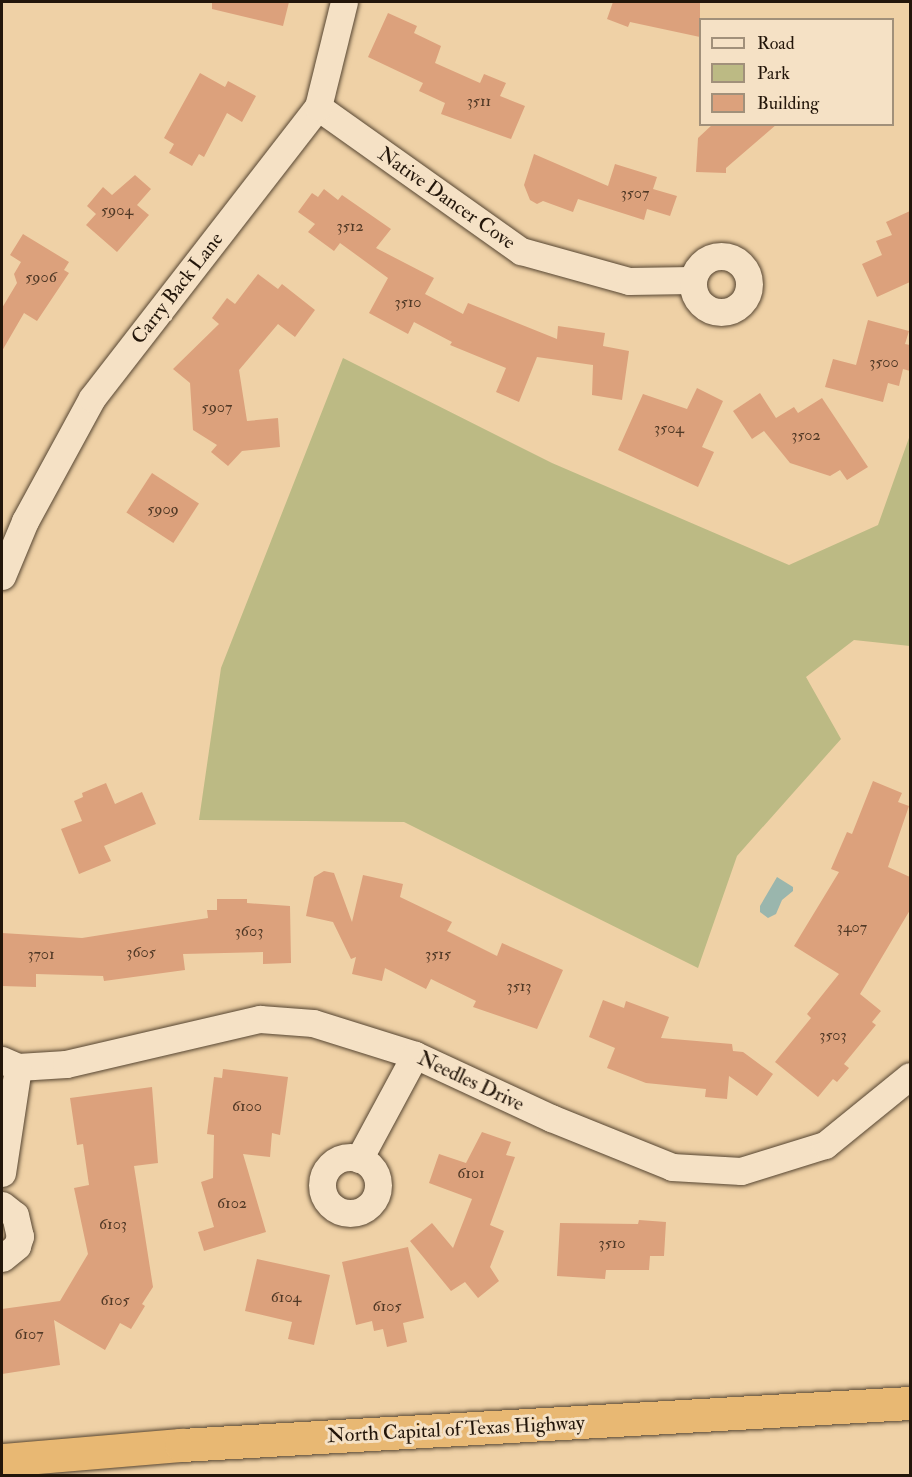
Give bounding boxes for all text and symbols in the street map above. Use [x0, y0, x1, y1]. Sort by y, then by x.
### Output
legend [699, 18, 894, 126]
text: Road [757, 32, 795, 55]
text: Park [757, 62, 790, 85]
house number: 3511 [467, 91, 491, 111]
text: Building [757, 92, 819, 115]
street label: Native Dancer Cove [374, 142, 520, 254]
house number: 3507 [621, 183, 649, 203]
house number: 5904 [101, 200, 133, 220]
house number: 3512 [337, 216, 363, 236]
street label: Carry Back Lane [126, 227, 228, 349]
house number: 5906 [25, 267, 57, 287]
house number: 3510 [395, 292, 421, 312]
house number: 3500 [869, 352, 899, 372]
house number: 5907 [202, 397, 232, 417]
house number: 3504 [654, 418, 684, 438]
house number: 3502 [791, 425, 821, 445]
house number: 5909 [147, 499, 179, 519]
house number: 3407 [837, 917, 867, 937]
house number: 3603 [235, 921, 263, 941]
house number: 3605 [126, 942, 156, 962]
house number: 3701 [27, 944, 55, 964]
house number: 3515 [425, 944, 451, 964]
house number: 3513 [506, 976, 532, 996]
house number: 3503 [819, 1025, 847, 1045]
street label: Needles Drive [414, 1046, 528, 1116]
house number: 6100 [232, 1096, 262, 1116]
house number: 6101 [457, 1163, 485, 1183]
house number: 6102 [217, 1193, 247, 1213]
house number: 6103 [99, 1214, 127, 1234]
house number: 3510 [599, 1233, 625, 1253]
house number: 6104 [271, 1287, 301, 1307]
house number: 6105 [101, 1290, 129, 1310]
house number: 6105 [373, 1296, 401, 1316]
house number: 6107 [14, 1324, 44, 1344]
street label: North Capital of Texas Highway [327, 1410, 585, 1448]

